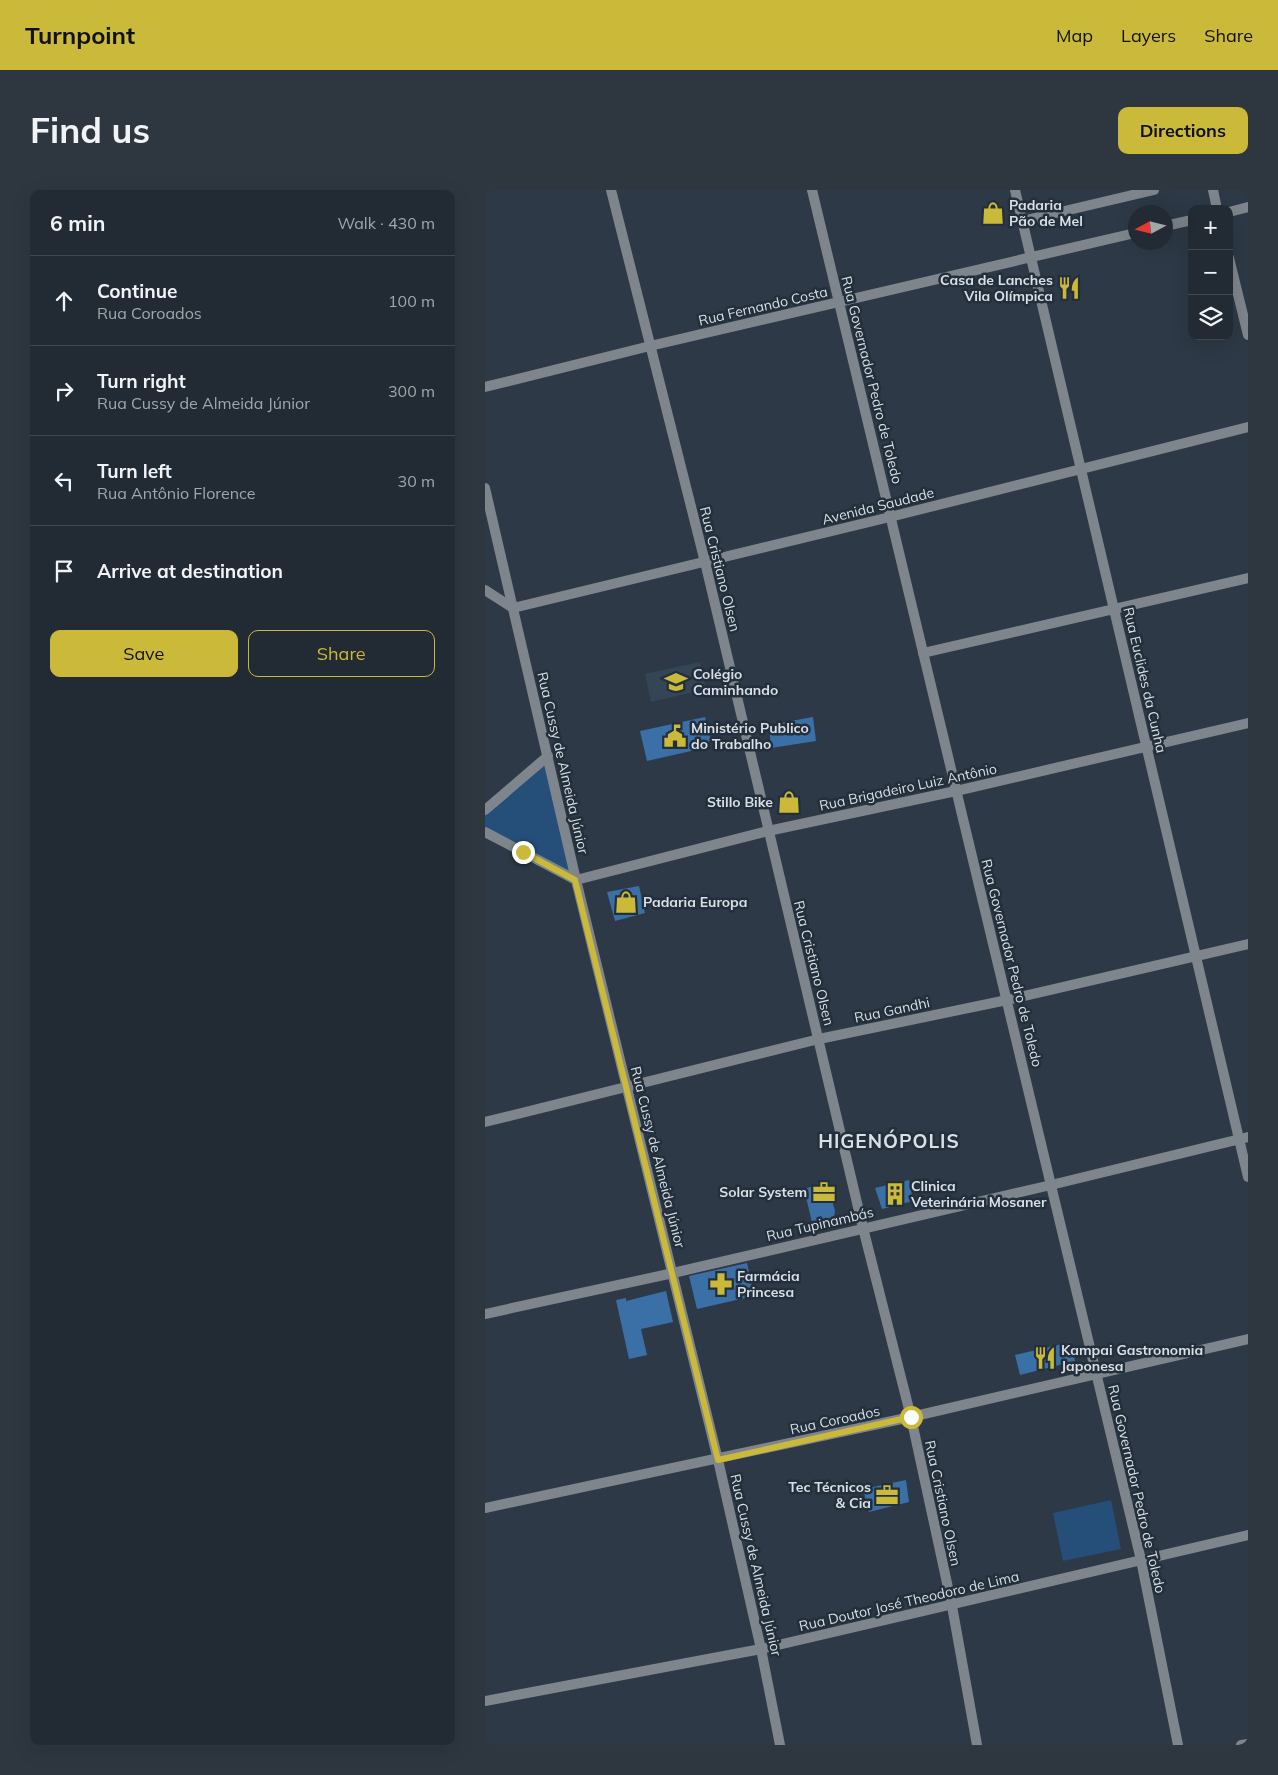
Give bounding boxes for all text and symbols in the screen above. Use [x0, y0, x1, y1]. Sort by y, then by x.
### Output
text: Turnpoint [25, 20, 135, 50]
text: Map [1056, 24, 1093, 47]
text: Layers [1121, 24, 1176, 47]
text: Share [1204, 24, 1253, 47]
button: Directions [1118, 107, 1248, 154]
text: Find us [30, 108, 150, 152]
place label: Padaria Pão de Mel [1009, 196, 1083, 230]
shop icon: Padaria Pão de Mel [980, 200, 1006, 226]
north arrow [1128, 205, 1173, 250]
map controls [1188, 205, 1233, 340]
button: + [1188, 205, 1233, 250]
text: 6 min [50, 210, 105, 236]
text: Walk · 430 m [337, 213, 435, 233]
button: − [1188, 250, 1233, 295]
place label: Casa de Lanches Vila Olímpica [940, 271, 1053, 305]
street label: Rua Governador Pedro de Toledo [837, 274, 907, 486]
restaurant icon: Casa de Lanches Vila Olímpica [1056, 275, 1082, 301]
text: Continue [97, 279, 177, 303]
street label: Rua Fernando Costa [697, 282, 829, 330]
icon: ahead [50, 287, 78, 315]
text: 100 m [388, 291, 435, 311]
button: layers [1188, 295, 1233, 340]
text: Rua Coroados [97, 303, 202, 323]
text: Turn right [97, 369, 186, 393]
icon: right [50, 377, 78, 405]
text: 300 m [388, 381, 435, 401]
text: Rua Cussy de Almeida Júnior [97, 393, 310, 413]
text: Turn left [97, 459, 172, 483]
icon: left [50, 467, 78, 495]
text: 30 m [398, 471, 435, 491]
text: Rua Antônio Florence [97, 483, 256, 503]
street label: Avenida Saudade [820, 483, 936, 529]
street label: Rua Cristiano Olsen [696, 505, 744, 633]
icon: arrive [50, 557, 78, 585]
text: Arrive at destination [97, 559, 283, 583]
street label: Rua Euclides da Cunha [1119, 605, 1171, 755]
button: Save [50, 630, 238, 677]
button: Share [248, 630, 435, 677]
place label: Colégio Caminhando [693, 665, 778, 699]
school or university icon: Colégio Caminhando [663, 669, 689, 695]
street label: Rua Cussy de Almeida Júnior [533, 670, 593, 857]
place label: Ministério Publico do Trabalho [691, 719, 809, 753]
public building icon: Ministério Publico do Trabalho [662, 723, 688, 749]
street label: Rua Brigadeiro Luiz Antônio [817, 759, 999, 815]
shop icon: Stillo Bike [776, 789, 802, 815]
place label: Stillo Bike [707, 793, 773, 811]
route end [512, 841, 535, 864]
street label: Rua Governador Pedro de Toledo [977, 857, 1047, 1069]
shop icon: Padaria Europa [613, 889, 639, 915]
place label: Padaria Europa [643, 893, 747, 911]
street label: Rua Cristiano Olsen [790, 899, 838, 1027]
street label: Rua Gandhi [853, 993, 931, 1027]
street label: Rua Cussy de Almeida Júnior [627, 1064, 690, 1251]
district label: HIGENÓPOLIS [818, 1129, 960, 1153]
place label: Clinica Veterinária Mosaner [910, 1177, 1047, 1211]
office icon: Solar System [811, 1179, 837, 1205]
building icon: Clinica Veterinária Mosaner [882, 1181, 908, 1207]
place label: Solar System [719, 1183, 807, 1201]
street label: Rua Tupinambás [765, 1203, 876, 1245]
place label: Farmácia Princesa [737, 1267, 800, 1301]
pharmacy icon: Farmácia Princesa [708, 1271, 734, 1297]
place label: Kampai Gastronomia Japonesa [1061, 1341, 1203, 1375]
restaurant icon: Kampai Gastronomia Japonesa [1032, 1345, 1058, 1371]
street label: Rua Governador Pedro de Toledo [1104, 1383, 1170, 1595]
street label: Rua Coroados [788, 1402, 882, 1438]
route start [900, 1406, 923, 1429]
street label: Rua Cristiano Olsen [921, 1438, 965, 1568]
street label: Rua Cussy de Almeida Júnior [726, 1472, 786, 1659]
place label: Tec Técnicos & Cia [788, 1478, 871, 1512]
office icon: Tec Técnicos & Cia [874, 1482, 900, 1508]
street label: Rua Doutor José Theodoro de Lima [797, 1567, 1021, 1635]

